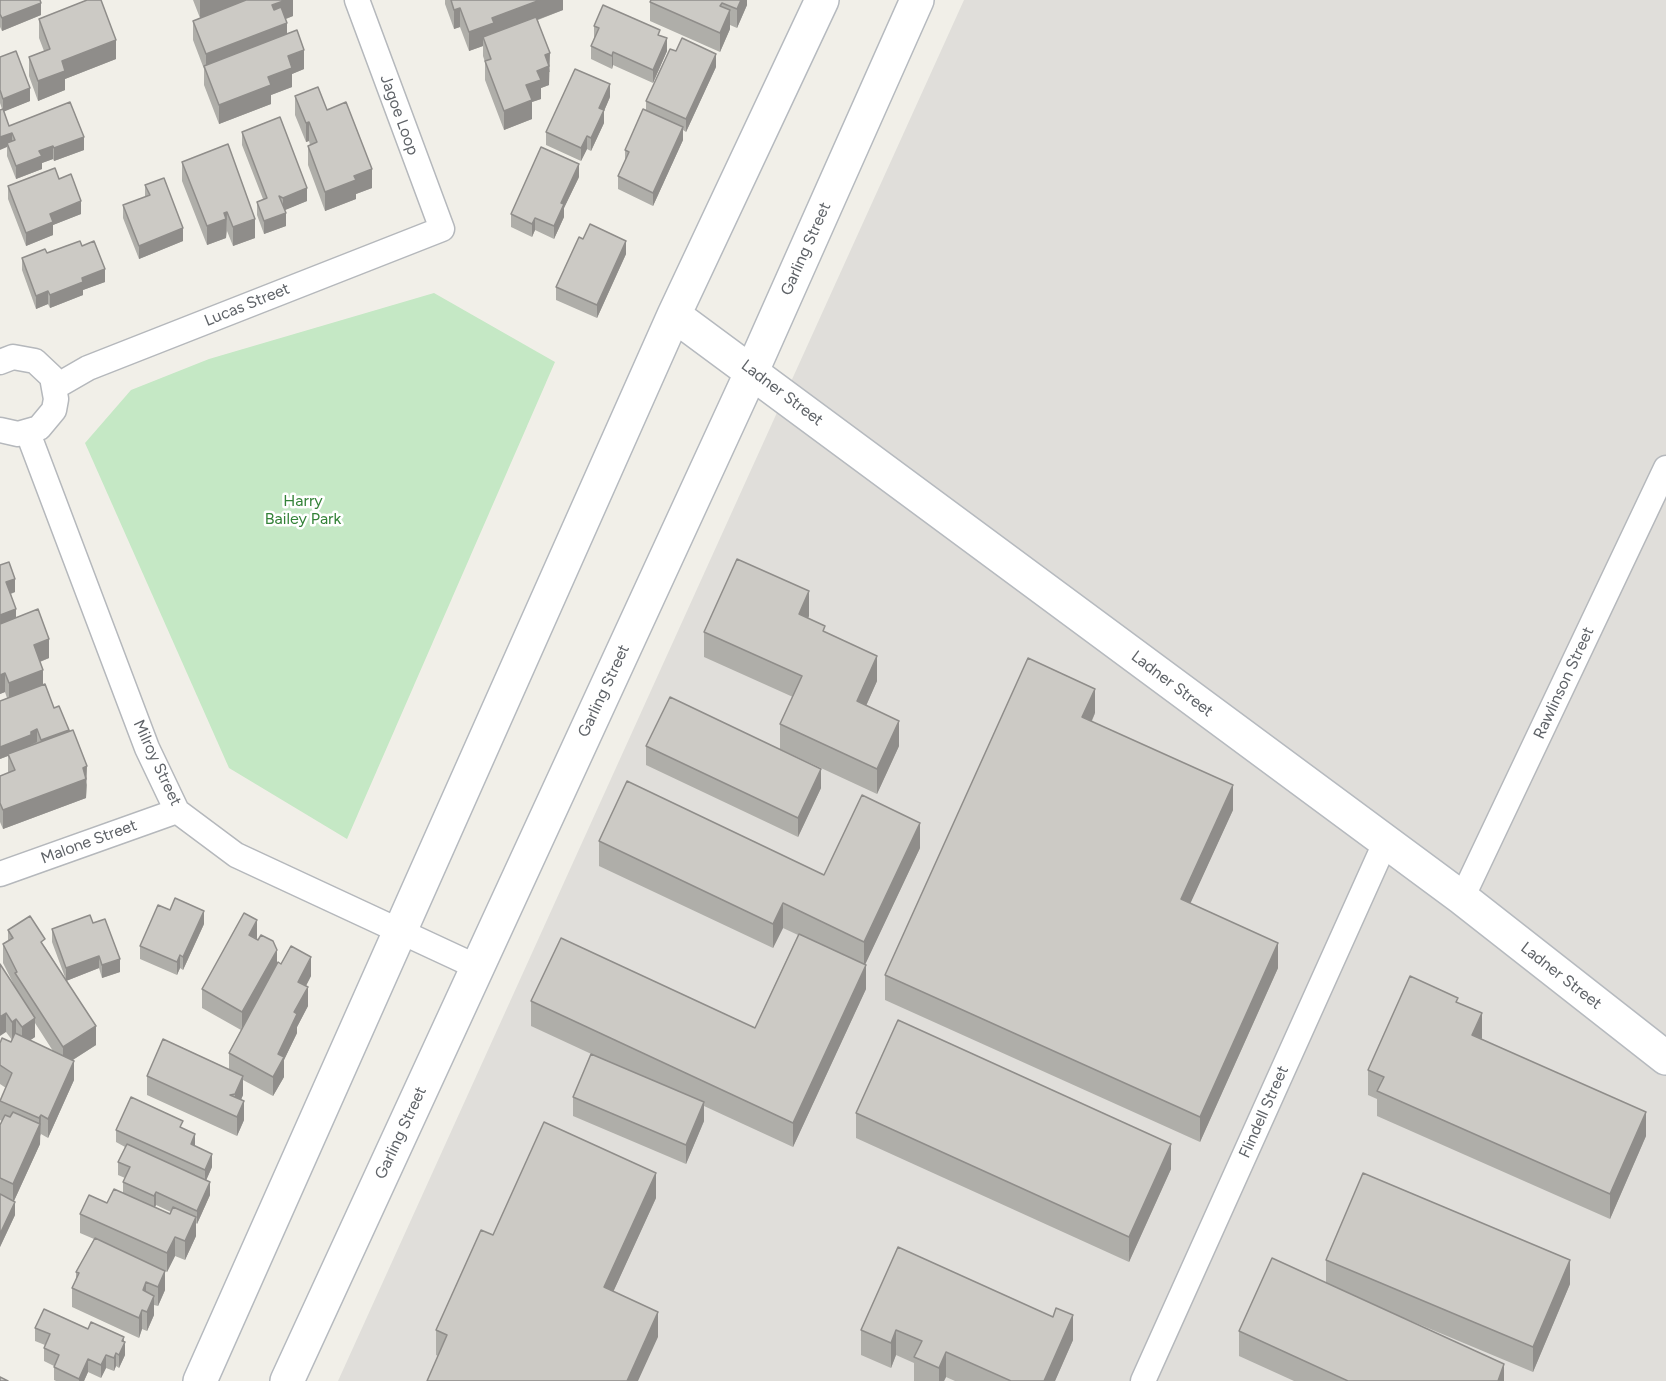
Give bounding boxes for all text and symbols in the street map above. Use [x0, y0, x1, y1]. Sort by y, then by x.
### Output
street label: Jagoe Loop [376, 72, 422, 158]
street label: Garling Street [777, 199, 835, 299]
street label: Lucas Street [202, 279, 292, 331]
street label: Ladner Street [737, 356, 827, 430]
park label: Harry Bailey Park [265, 491, 341, 529]
street label: Rawlinson Street [1530, 624, 1598, 742]
street label: Garling Street [574, 642, 634, 740]
street label: Ladner Street [1127, 647, 1217, 721]
street label: Milroy Street [129, 717, 185, 809]
street label: Malone Street [38, 816, 140, 868]
street label: Ladner Street [1517, 938, 1605, 1014]
street label: Flindell Street [1235, 1063, 1293, 1161]
street label: Garling Street [371, 1084, 431, 1182]

